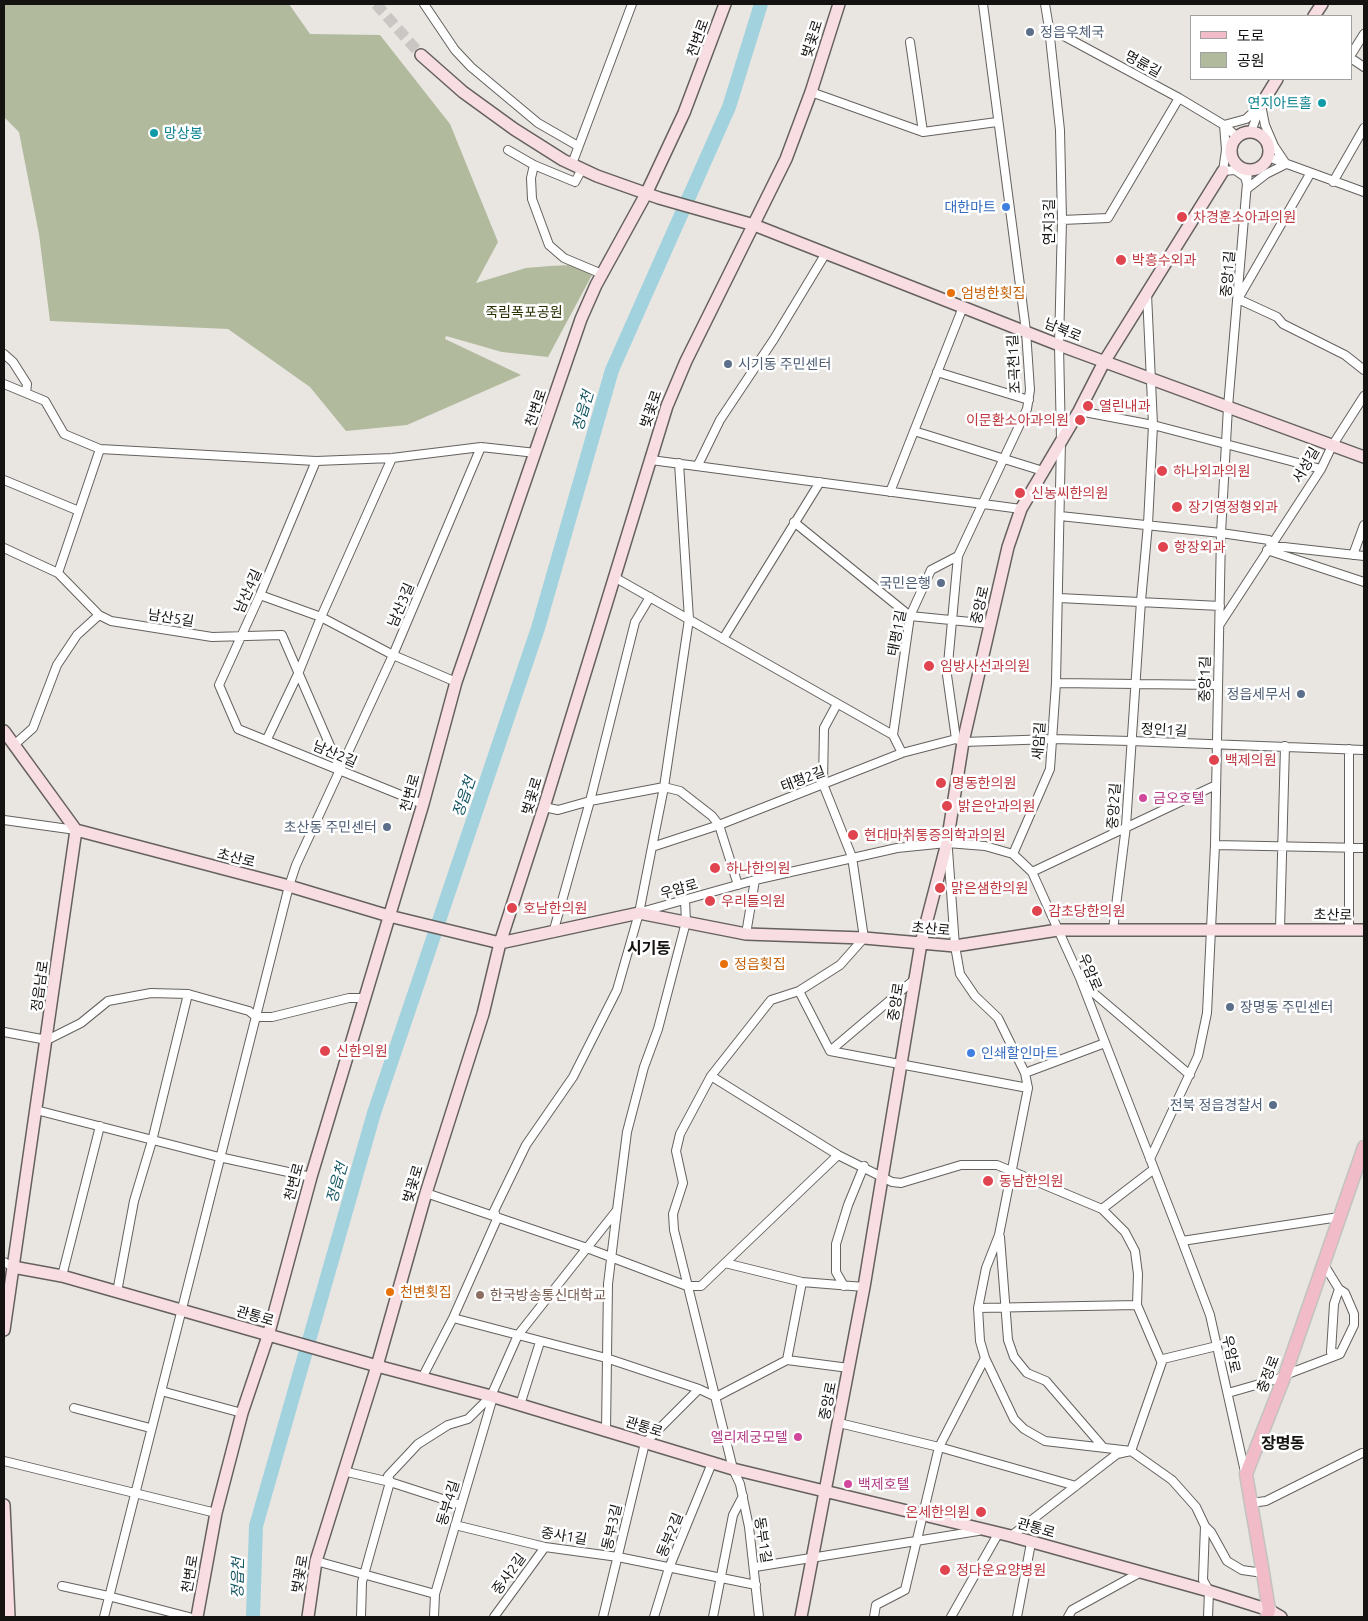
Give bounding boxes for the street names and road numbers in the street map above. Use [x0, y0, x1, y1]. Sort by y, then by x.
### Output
street label: 천변로 [683, 17, 713, 59]
street label: 벚꽃로 [798, 18, 826, 60]
street label: 명륜길 [1122, 47, 1164, 81]
street label: 연지3길 [1041, 199, 1057, 245]
street label: 중앙1길 [1218, 250, 1238, 298]
street label: 남북로 [1042, 315, 1084, 345]
street label: 조곡천1길 [1004, 334, 1024, 394]
street label: 천변로 [522, 387, 550, 429]
street label: 벚꽃로 [637, 388, 665, 430]
street label: 서성길 [1289, 444, 1323, 486]
street label: 남산4길 [231, 566, 265, 616]
street label: 남산3길 [384, 580, 418, 630]
street label: 중앙로 [967, 584, 993, 626]
street label: 남산5길 [147, 606, 195, 630]
street label: 태평1길 [884, 609, 910, 657]
street label: 중앙1길 [1196, 656, 1214, 702]
street label: 정인1길 [1140, 720, 1188, 740]
street label: 새암길 [1029, 721, 1049, 761]
street label: 남산2길 [310, 737, 360, 771]
street label: 태평2길 [778, 763, 828, 795]
street label: 천변로 [397, 772, 423, 814]
street label: 벚꽃로 [518, 775, 546, 817]
street label: 중앙2길 [1104, 782, 1124, 830]
street label: 초산로 [215, 845, 257, 871]
street label: 우암로 [658, 876, 700, 902]
street label: 초산로 [1314, 906, 1352, 924]
street label: 초산로 [911, 919, 951, 939]
street label: 우암로 [1075, 951, 1105, 993]
street label: 정읍남로 [28, 959, 52, 1013]
street label: 중앙로 [885, 982, 907, 1022]
street label: 천변로 [281, 1161, 307, 1203]
street label: 벚꽃로 [399, 1163, 427, 1205]
street label: 관통로 [234, 1303, 276, 1329]
street label: 우암로 [1218, 1333, 1244, 1375]
street label: 충정로 [1253, 1353, 1283, 1395]
street label: 중앙로 [816, 1380, 840, 1422]
street label: 관통로 [623, 1413, 665, 1441]
street label: 동부4길 [433, 1478, 463, 1528]
street label: 동부3길 [599, 1502, 625, 1552]
street label: 동부2길 [653, 1510, 687, 1560]
street label: 관통로 [1015, 1515, 1057, 1541]
street label: 동부1길 [751, 1516, 775, 1564]
street label: 중사1길 [540, 1524, 588, 1548]
street label: 중사2길 [489, 1550, 529, 1598]
street label: 천변로 [178, 1554, 202, 1594]
street label: 벚꽃로 [288, 1554, 312, 1594]

